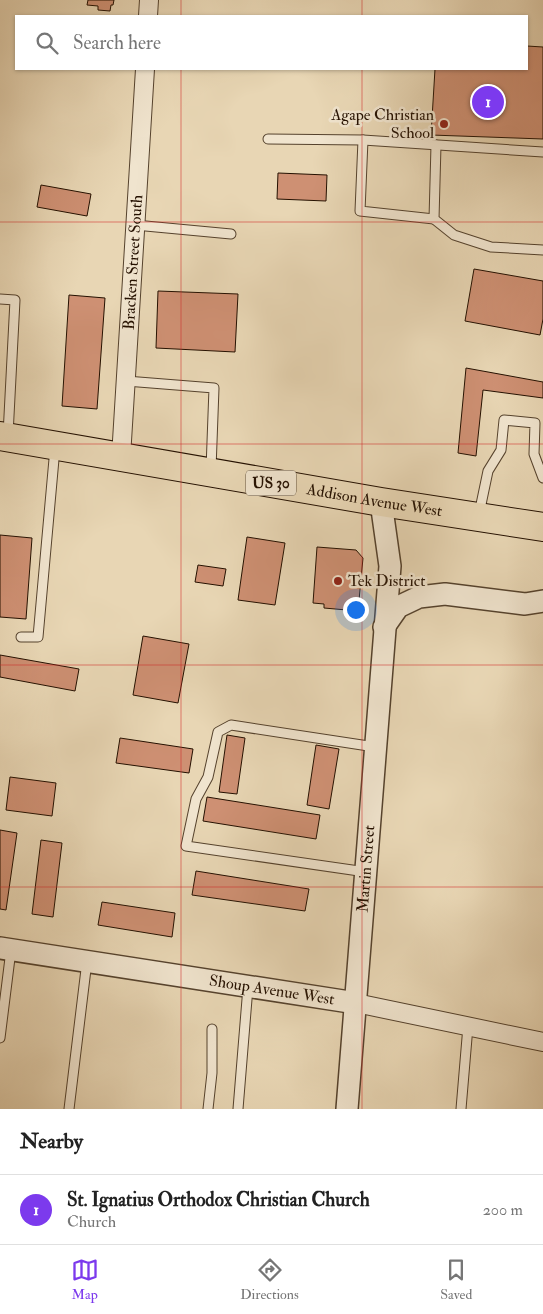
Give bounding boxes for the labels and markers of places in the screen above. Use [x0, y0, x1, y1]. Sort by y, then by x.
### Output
pin: 1 [472, 83, 504, 121]
place label: Agape Christian School [330, 105, 434, 143]
marker: Agape Christian School [438, 118, 450, 130]
place label: Tek District [348, 571, 425, 591]
marker: Tek District [332, 575, 344, 587]

